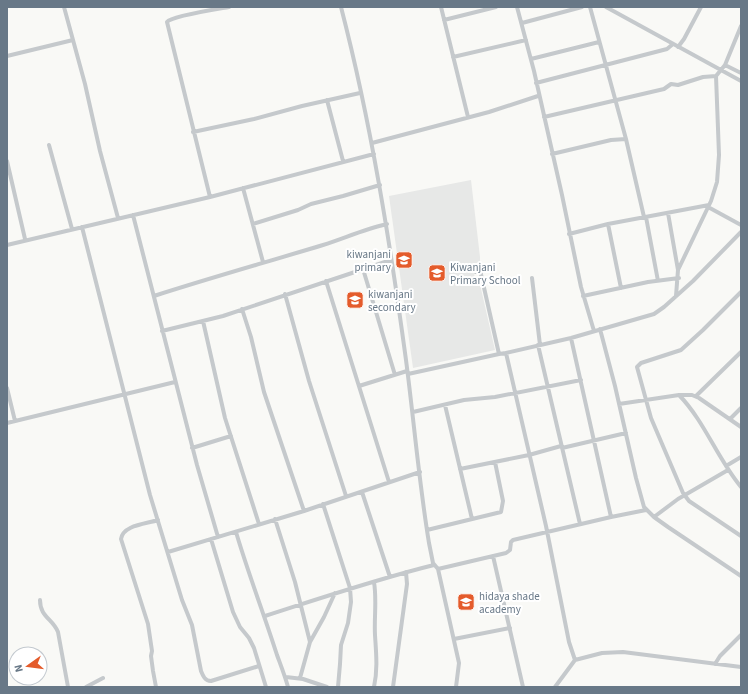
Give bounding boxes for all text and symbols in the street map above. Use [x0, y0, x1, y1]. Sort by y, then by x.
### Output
place label: kiwanjani primary [347, 247, 391, 275]
school or university icon: kiwanjani primary [394, 250, 414, 270]
place label: Kiwanjani Primary School [450, 260, 521, 288]
school or university icon: Kiwanjani Primary School [427, 263, 447, 283]
place label: kiwanjani secondary [368, 287, 416, 315]
school or university icon: kiwanjani secondary [345, 290, 365, 310]
place label: hidaya shade academy [479, 589, 540, 617]
school or university icon: hidaya shade academy [456, 592, 476, 612]
north arrow [8, 646, 48, 686]
text: N [11, 663, 27, 674]

